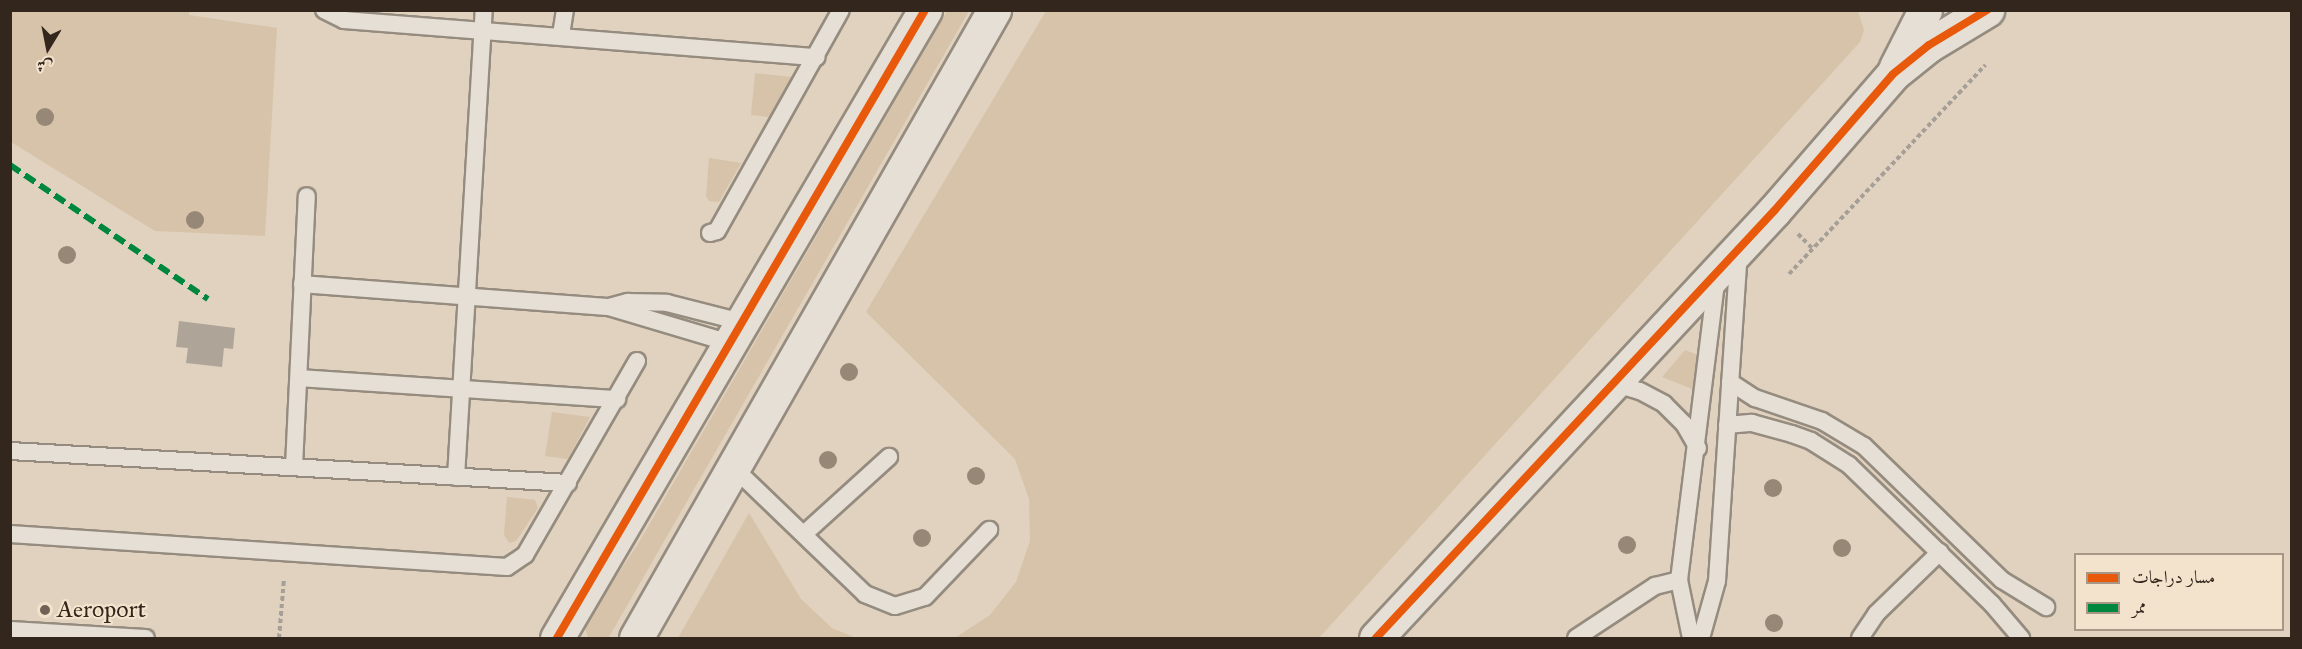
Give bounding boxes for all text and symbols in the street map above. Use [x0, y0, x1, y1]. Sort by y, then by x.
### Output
north arrow [18, 18, 78, 78]
text: ش [35, 55, 54, 77]
legend [2074, 553, 2284, 631]
text: مسار دراجات [2132, 566, 2215, 588]
place label: Aeroport [57, 596, 146, 624]
text: ممر [2132, 596, 2146, 618]
marker: Aeroport [38, 603, 52, 617]

